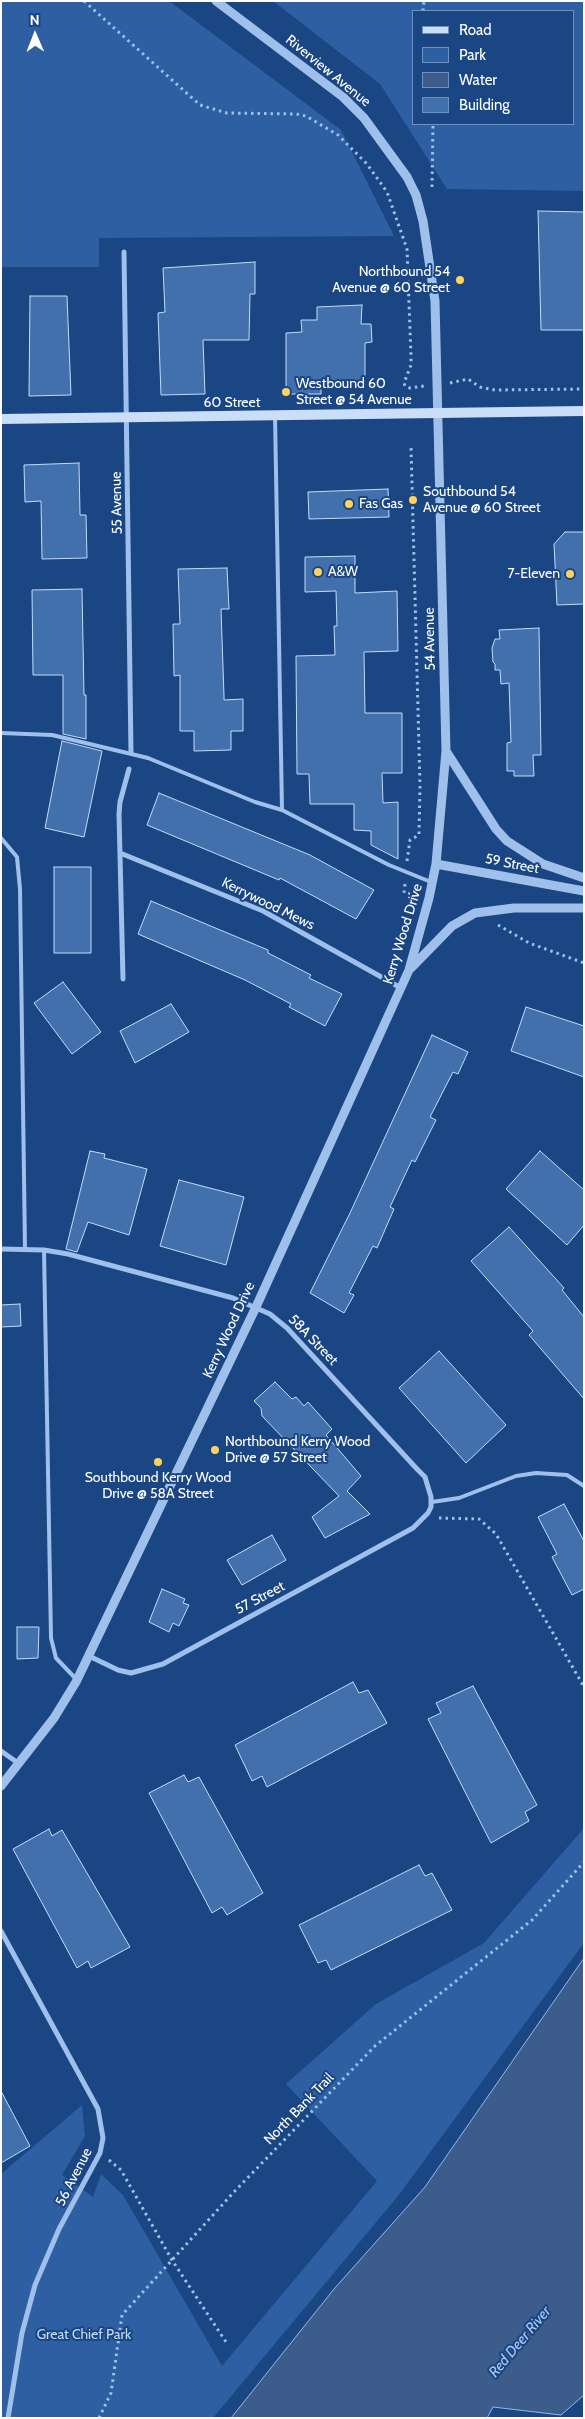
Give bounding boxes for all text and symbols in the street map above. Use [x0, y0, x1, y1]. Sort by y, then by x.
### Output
north arrow [10, 10, 60, 60]
legend [412, 10, 575, 125]
text: N [30, 11, 40, 29]
text: Road [459, 21, 492, 39]
street label: Riverview Avenue [282, 32, 374, 110]
text: Park [459, 46, 486, 64]
text: Water [459, 71, 497, 89]
text: Building [459, 96, 510, 114]
place label: Northbound 54 Avenue @ 60 Street [332, 264, 450, 296]
marker: Northbound 54 Avenue @ 60 Street [454, 274, 466, 286]
place label: Westbound 60 Street @ 54 Avenue [296, 376, 412, 408]
marker: Westbound 60 Street @ 54 Avenue [280, 386, 292, 398]
street label: 60 Street [204, 395, 260, 411]
street label: 55 Avenue [108, 472, 126, 534]
place label: Southbound 54 Avenue @ 60 Street [423, 484, 541, 516]
marker: Southbound 54 Avenue @ 60 Street [407, 494, 419, 506]
place label: Fas Gas [359, 496, 403, 512]
marker: Fas Gas [343, 498, 355, 510]
place label: A&W [328, 564, 358, 580]
marker: A&W [312, 566, 324, 578]
place label: 7-Eleven [507, 566, 560, 582]
marker: 7-Eleven [564, 568, 576, 580]
street label: 54 Avenue [421, 607, 439, 671]
street label: 59 Street [484, 851, 540, 877]
street label: Kerrywood Mews [219, 874, 317, 934]
street label: Kerry Wood Drive [380, 882, 426, 986]
street label: Kerry Wood Drive [199, 1279, 259, 1381]
street label: 58A Street [285, 1311, 341, 1369]
place label: Northbound Kerry Wood Drive @ 57 Street [225, 1434, 370, 1466]
marker: Northbound Kerry Wood Drive @ 57 Street [209, 1444, 221, 1456]
marker: Southbound Kerry Wood Drive @ 58A Street [152, 1456, 164, 1468]
place label: Southbound Kerry Wood Drive @ 58A Street [85, 1470, 231, 1502]
street label: 57 Street [232, 1578, 288, 1618]
street label: North Bank Trail [261, 2070, 337, 2148]
street label: 56 Avenue [52, 2145, 96, 2209]
water label: Red Deer River [485, 2303, 555, 2381]
park label: Great Chief Park [37, 2327, 131, 2343]

